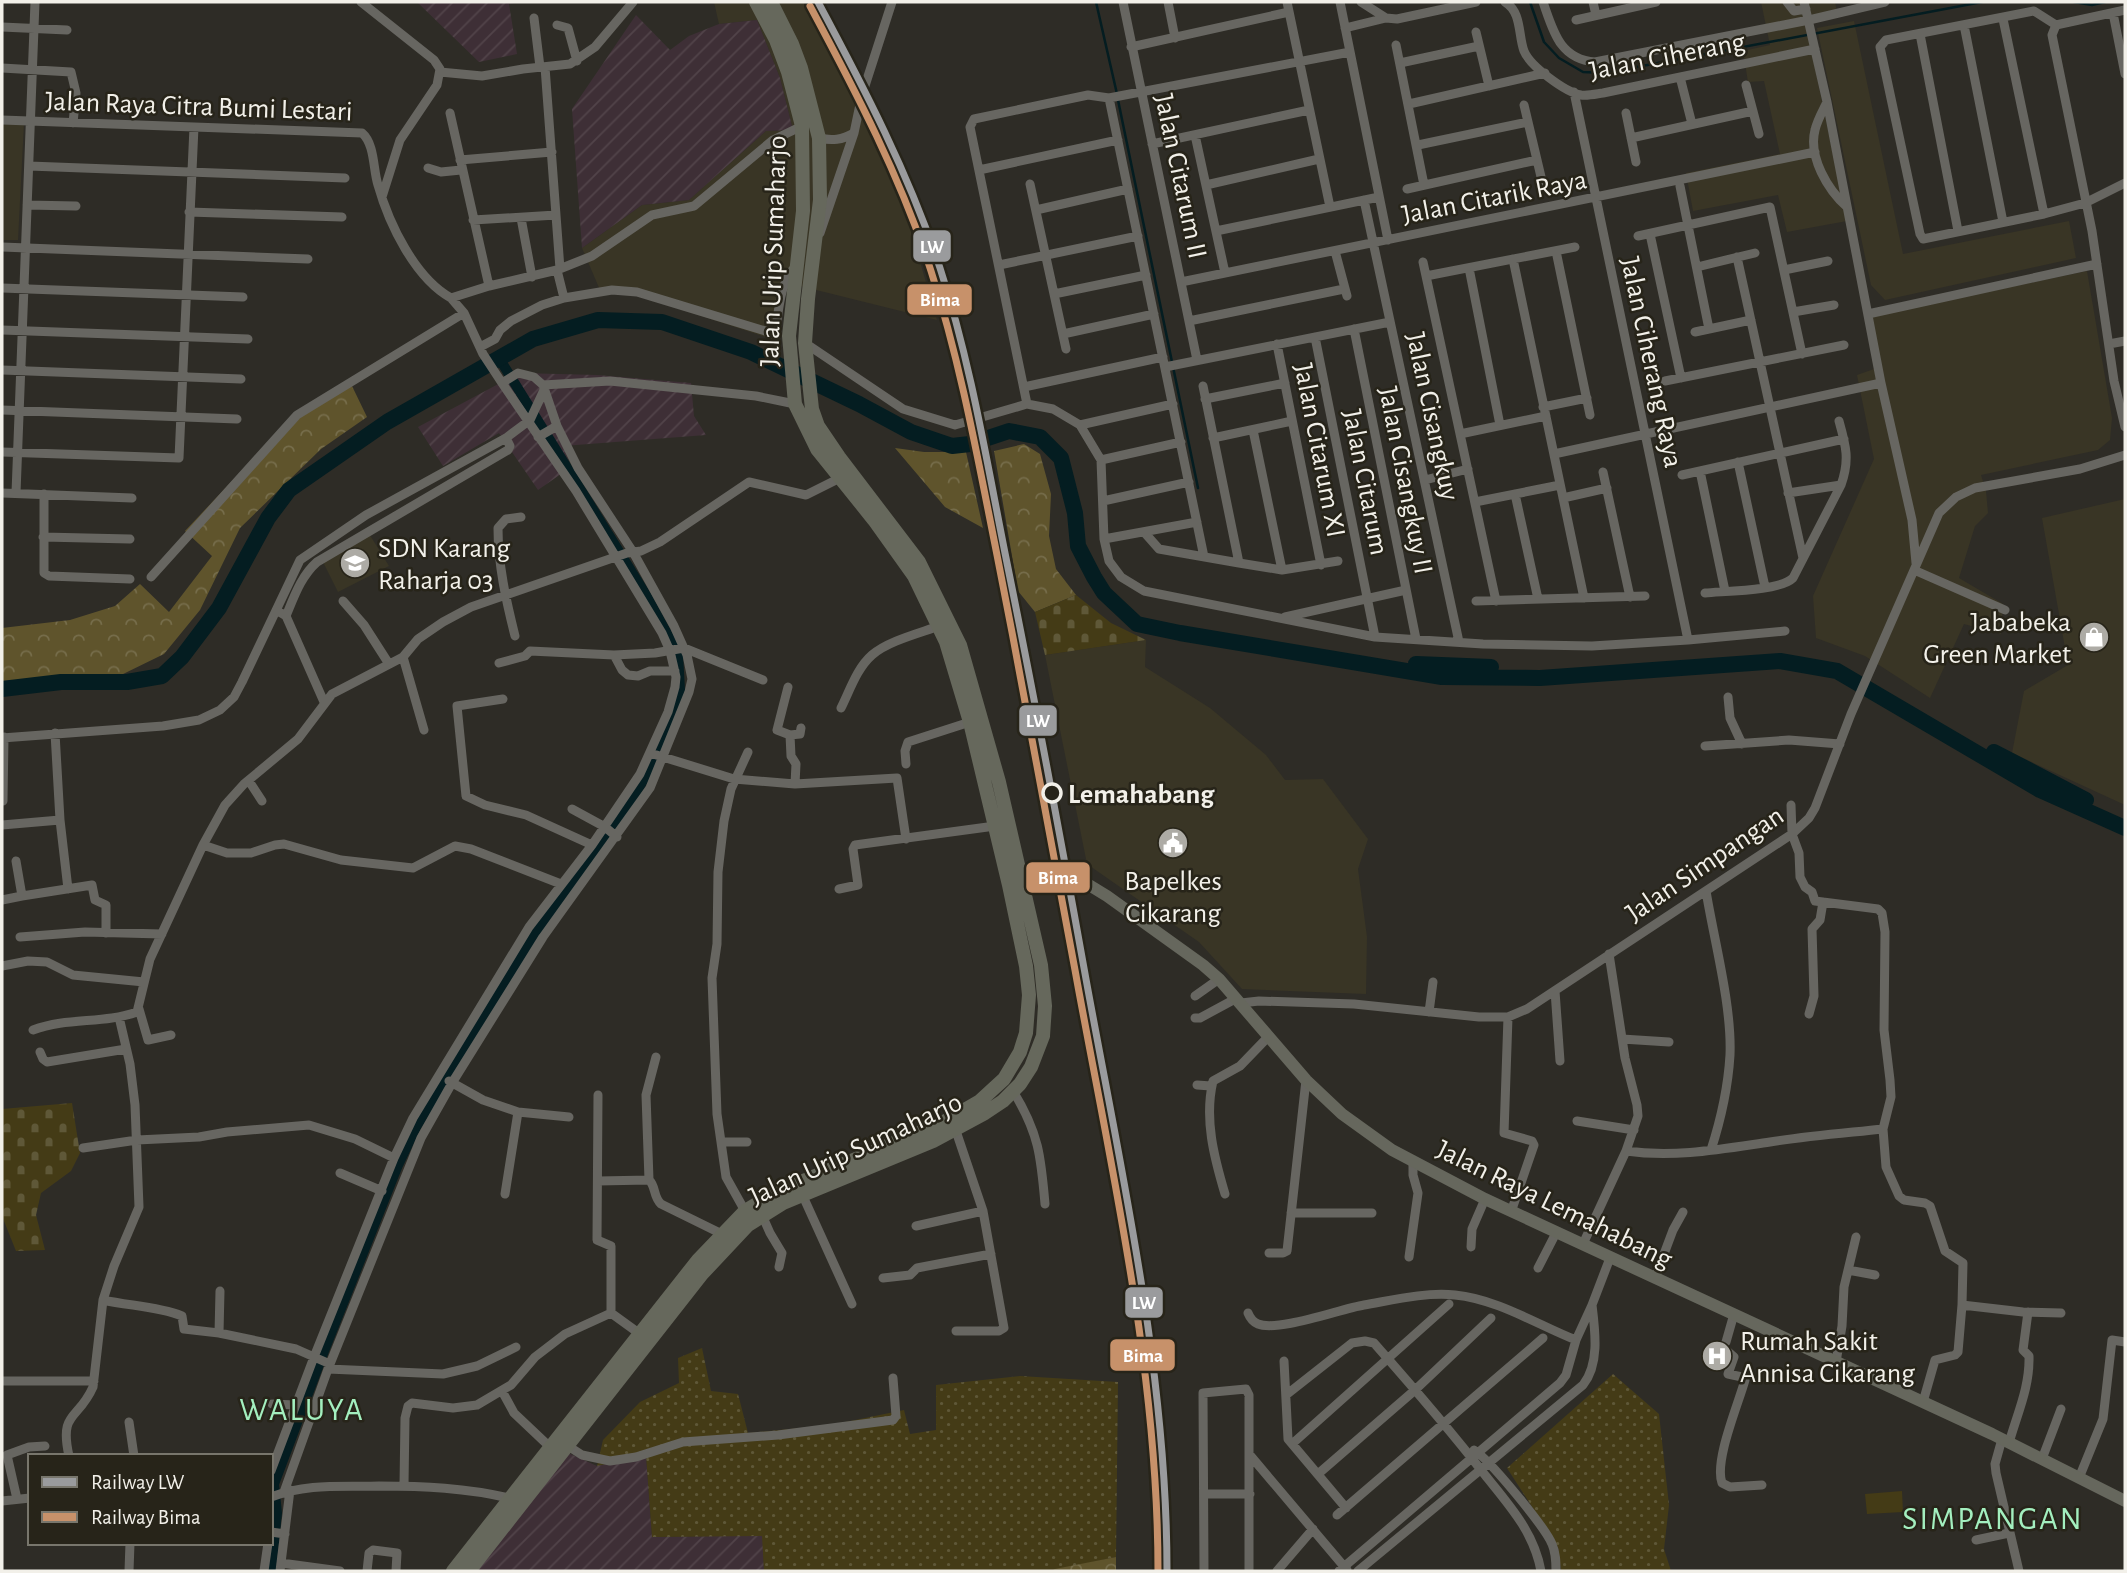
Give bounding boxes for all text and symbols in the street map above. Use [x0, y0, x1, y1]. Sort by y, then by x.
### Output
street label: Jalan Ciherang [1587, 28, 1748, 86]
street label: Jalan Raya Citra Bumi Lestari [45, 88, 353, 126]
street label: Jalan Citarum II [1149, 91, 1211, 261]
street label: Jalan Urip Sumaharjo [756, 135, 792, 367]
street label: Jalan Citarik Raya [1400, 166, 1589, 230]
line badge: LW [912, 229, 952, 263]
text: LW [920, 238, 945, 257]
street label: Jalan Ciherang Raya [1615, 255, 1687, 470]
line badge: Bima [906, 283, 973, 316]
text: Bima [920, 291, 960, 310]
street label: Jalan Cisangkuy [1401, 330, 1463, 503]
street label: Jalan Citarum XI [1288, 361, 1350, 540]
street label: Jalan Cisangkuy II [1373, 384, 1437, 577]
street label: Jalan Citarum [1337, 407, 1393, 558]
place label: SDN Karang Raharja 03 [378, 535, 511, 595]
school or university icon: SDN Karang Raharja 03 [338, 546, 372, 580]
place label: Jababeka Green Market [1923, 609, 2071, 669]
shop icon: Jababeka Green Market [2077, 620, 2111, 654]
line badge: LW [1018, 704, 1058, 737]
text: LW [1026, 712, 1051, 731]
place label: Lemahabang [1068, 781, 1215, 809]
marker: Lemahabang [1042, 783, 1062, 803]
street label: Jalan Simpangan [1621, 802, 1789, 928]
public building icon: Bapelkes Cikarang [1156, 826, 1190, 860]
line badge: Bima [1025, 861, 1091, 894]
place label: Bapelkes Cikarang [1124, 868, 1222, 928]
text: Bima [1038, 869, 1078, 888]
street label: Jalan Urip Sumaharjo [745, 1088, 967, 1211]
street label: Jalan Raya Lemahabang [1432, 1136, 1677, 1274]
line badge: LW [1124, 1286, 1164, 1319]
text: LW [1132, 1294, 1157, 1313]
place label: Rumah Sakit Annisa Cikarang [1740, 1328, 1915, 1388]
line badge: Bima [1109, 1338, 1176, 1372]
hospital icon: Rumah Sakit Annisa Cikarang [1700, 1339, 1734, 1373]
text: Bima [1123, 1347, 1163, 1366]
district label: WALUYA [239, 1394, 365, 1426]
legend [28, 1454, 273, 1545]
text: Railway LW [91, 1472, 185, 1493]
district label: SIMPANGAN [1902, 1503, 2084, 1535]
text: Railway Bima [91, 1507, 201, 1528]

